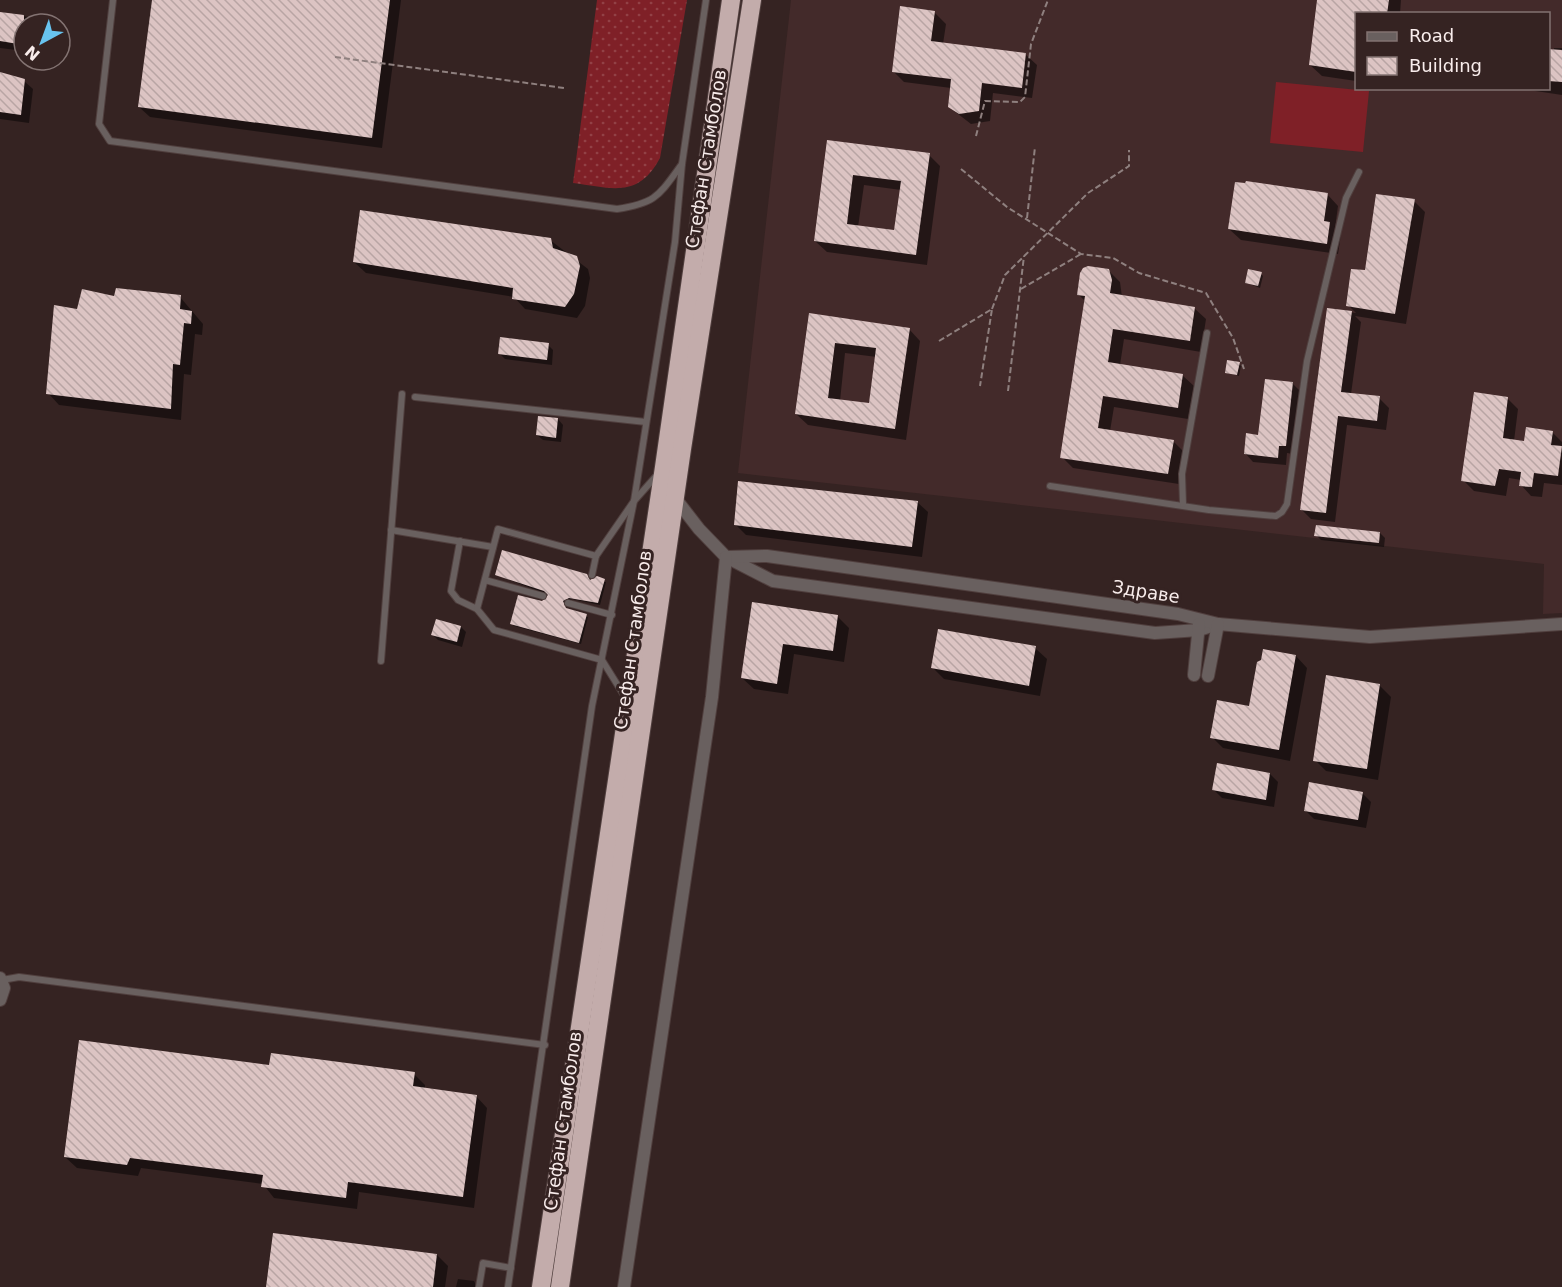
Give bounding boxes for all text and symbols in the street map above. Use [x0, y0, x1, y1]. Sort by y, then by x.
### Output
north arrow [12, 12, 72, 72]
legend [1355, 12, 1550, 90]
text: Road [1409, 25, 1454, 46]
text: N [21, 41, 44, 65]
text: Building [1409, 55, 1482, 76]
street label: Стефан Стамболов [681, 68, 730, 250]
street label: Стефан Стамболов [610, 549, 655, 731]
street label: Здраве [1111, 576, 1181, 607]
street label: Стефан Стамболов [540, 1030, 585, 1212]

